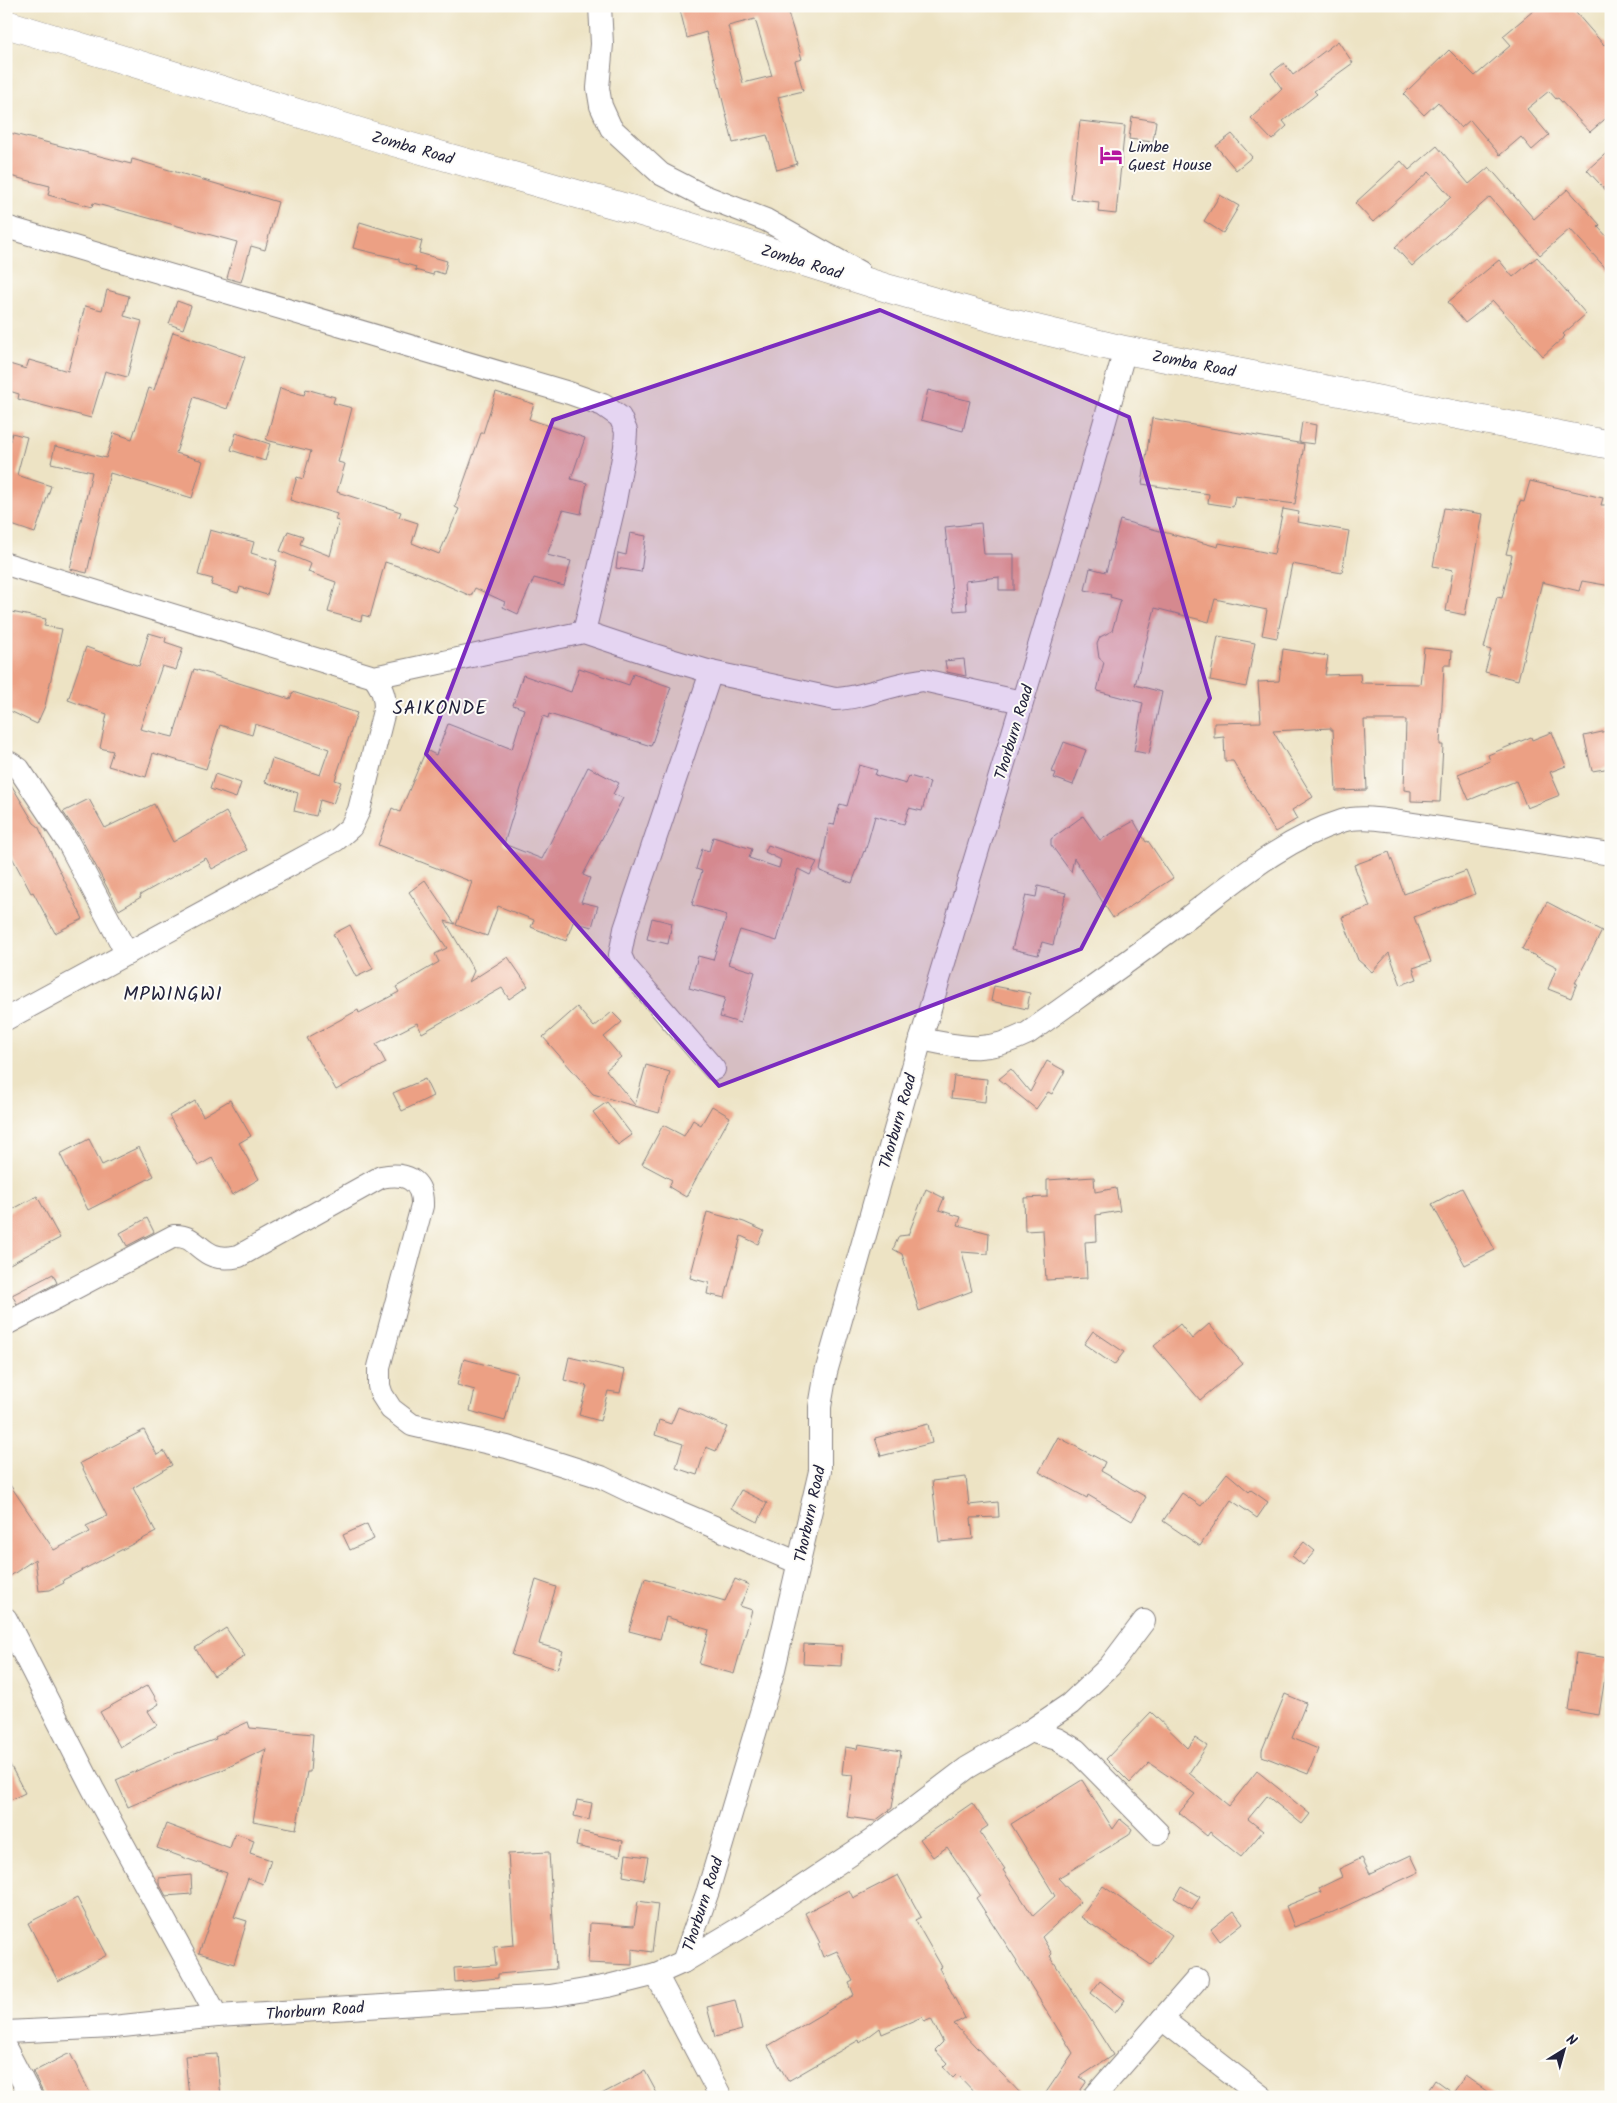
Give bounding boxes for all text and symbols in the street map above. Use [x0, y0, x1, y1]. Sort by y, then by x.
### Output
street label: Zomba Road [369, 125, 458, 172]
place label: Limbe Guest House [1128, 135, 1212, 178]
hotel icon: Limbe Guest House [1098, 142, 1124, 168]
street label: Zomba Road [758, 238, 846, 287]
street label: Zomba Road [1150, 344, 1238, 385]
street label: Thorburn Road [988, 681, 1041, 783]
district label: SAIKONDE [393, 694, 487, 724]
district label: MPWINGWI [123, 980, 223, 1010]
street label: Thorburn Road [873, 1070, 924, 1172]
street label: Thorburn Road [788, 1463, 833, 1565]
street label: Thorburn Road [676, 1853, 731, 1955]
street label: Thorburn Road [265, 1996, 366, 2027]
north arrow [1540, 2026, 1590, 2076]
text: N [1561, 2029, 1581, 2052]

